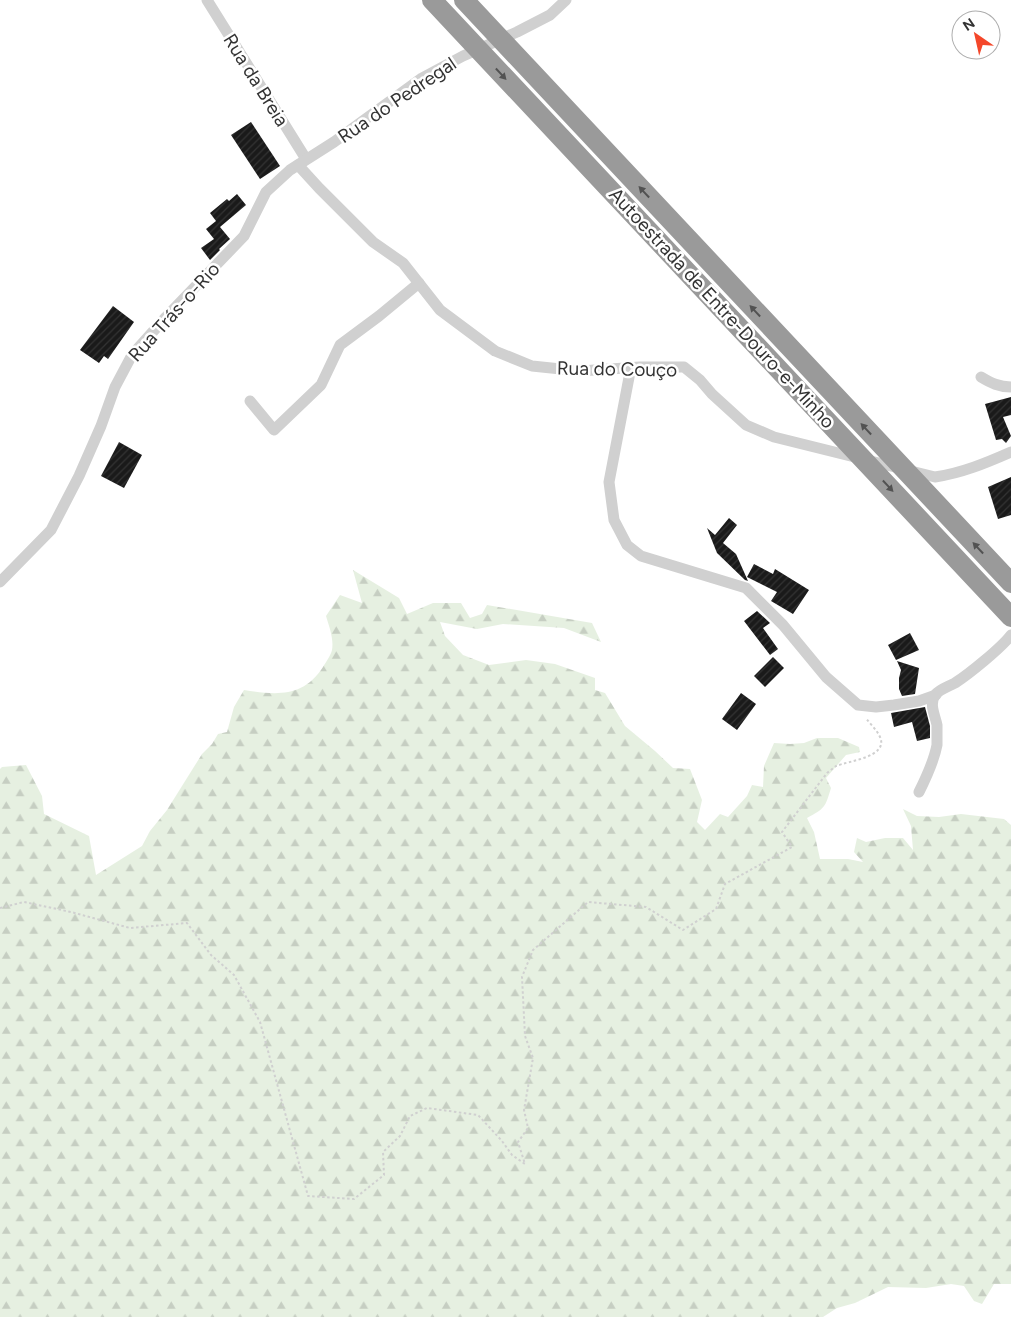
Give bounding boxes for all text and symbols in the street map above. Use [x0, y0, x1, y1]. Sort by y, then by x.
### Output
north arrow [951, 10, 1001, 60]
text: N [960, 15, 978, 35]
street label: Rua da Breia [218, 29, 294, 131]
street label: Rua do Pedregal [333, 52, 461, 148]
one-way arrow [495, 67, 507, 79]
street label: Autoestrada de Entre-Douro-e-Minho [604, 183, 840, 433]
one-way arrow [638, 187, 650, 199]
street label: Rua Trás-o-Rio [123, 258, 225, 366]
one-way arrow [749, 305, 761, 317]
street label: Rua do Couço [557, 356, 677, 382]
one-way arrow [860, 424, 872, 436]
one-way arrow [882, 479, 894, 491]
one-way arrow [972, 542, 984, 554]

